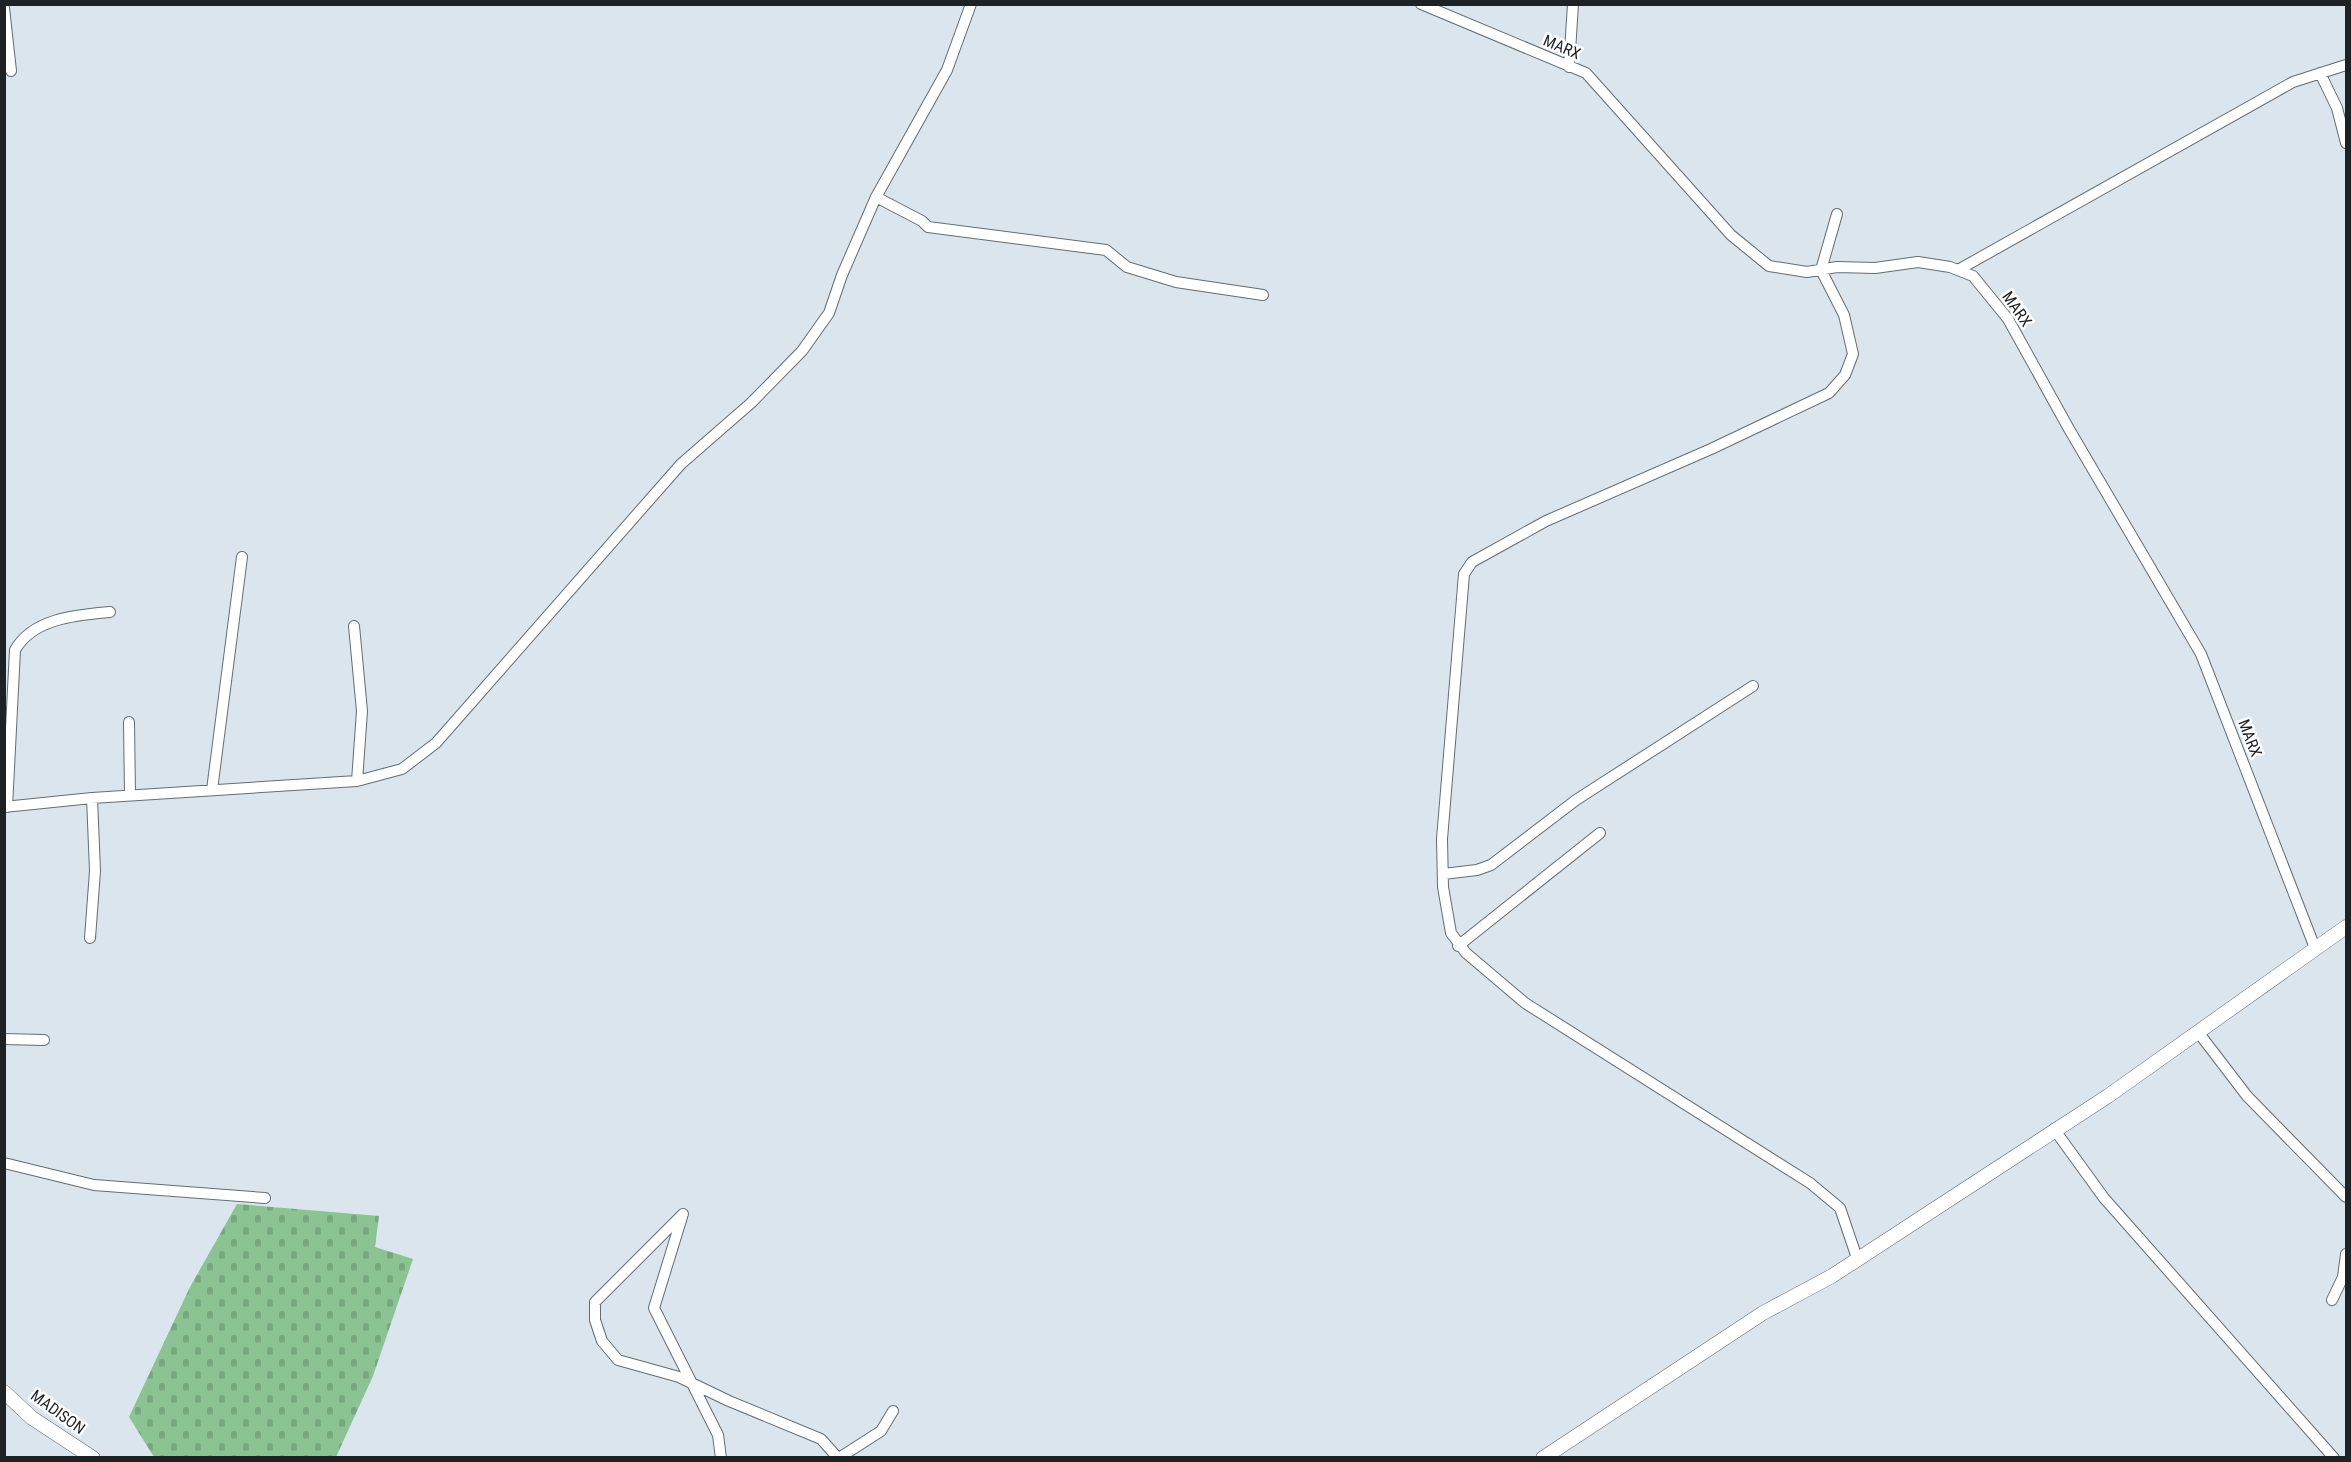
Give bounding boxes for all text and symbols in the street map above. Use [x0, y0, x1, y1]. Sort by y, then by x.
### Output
street label: MARX [1540, 31, 1584, 63]
street label: MARX [1998, 288, 2036, 330]
street label: MARX [2234, 717, 2266, 760]
street label: MADISON [27, 1386, 89, 1438]

